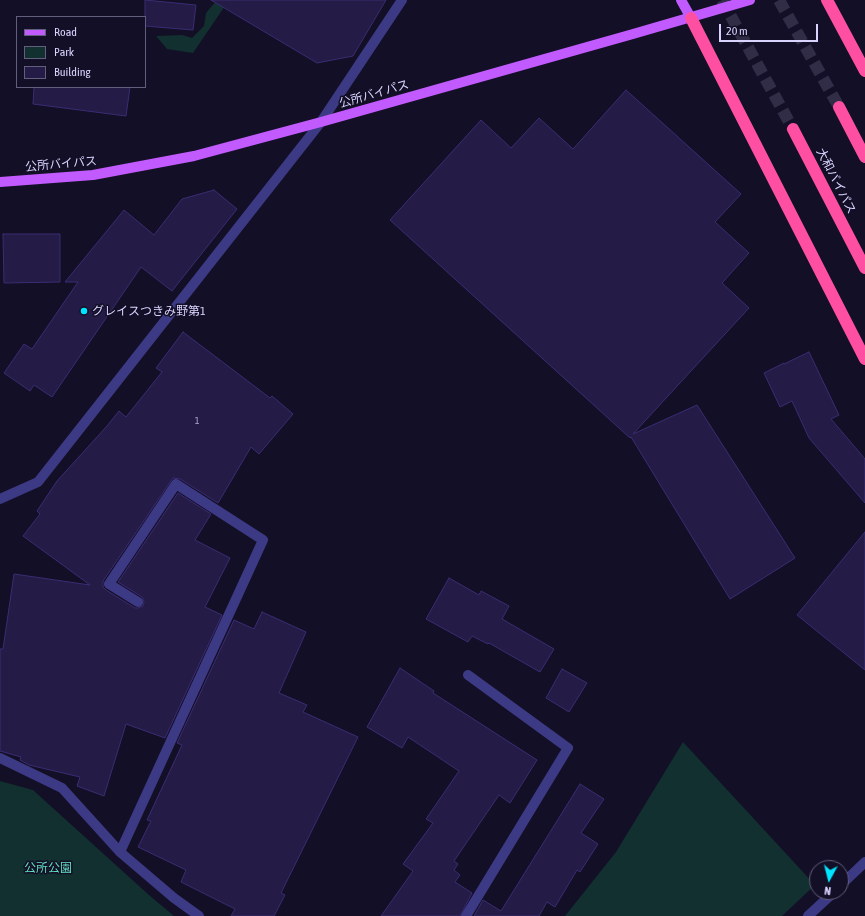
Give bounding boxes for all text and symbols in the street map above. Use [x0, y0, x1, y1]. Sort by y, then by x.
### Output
legend [16, 16, 146, 88]
scale bar [721, 16, 820, 42]
text: 20 m [726, 24, 748, 38]
text: Road [54, 25, 77, 39]
text: Park [54, 45, 74, 59]
text: Building [54, 65, 91, 79]
street label: 公所バイパス [337, 77, 411, 111]
street label: 大和バイパス [813, 146, 859, 216]
street label: 公所バイパス [25, 154, 97, 174]
place label: グレイスつきみ野第1 [92, 304, 206, 318]
marker: グレイスつきみ野第1 [79, 306, 89, 316]
house number: 1 [195, 415, 199, 427]
north arrow [809, 860, 849, 900]
park label: 公所公園 [24, 861, 72, 875]
text: N [824, 885, 832, 897]

